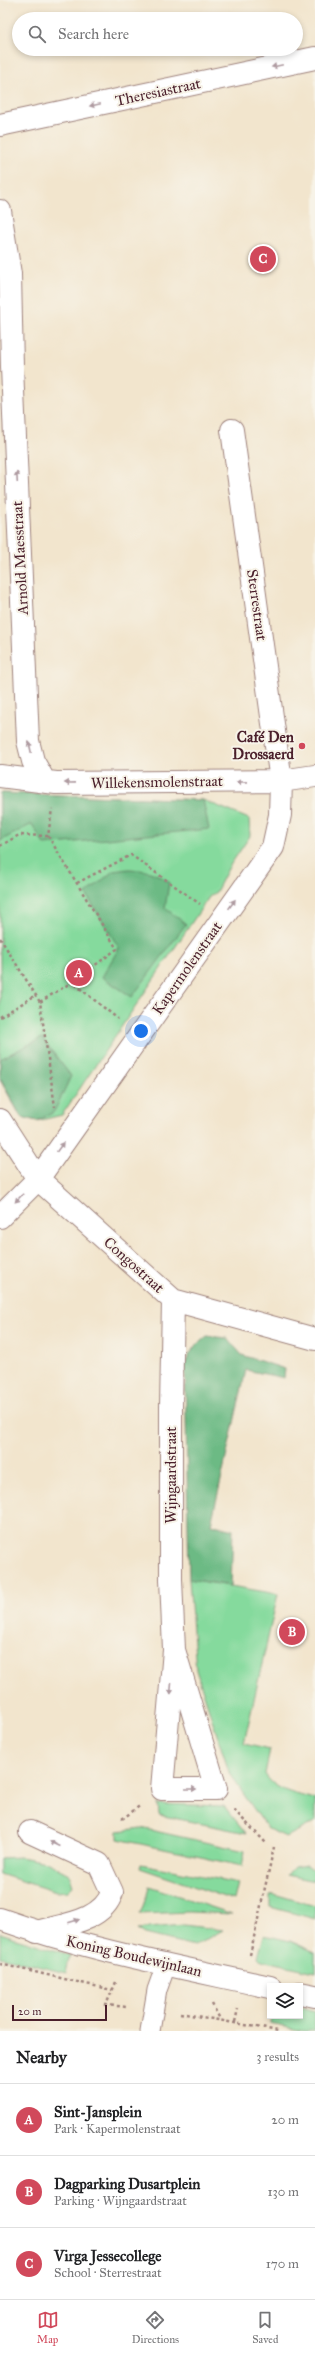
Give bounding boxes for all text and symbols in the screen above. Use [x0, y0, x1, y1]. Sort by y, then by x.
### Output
search box [12, 12, 303, 56]
icon: search [26, 23, 48, 45]
text: Search here [58, 25, 129, 43]
one-way arrow [271, 64, 283, 70]
street label: Theresiastraat [114, 74, 203, 110]
one-way arrow [89, 103, 101, 109]
pin: C [250, 244, 276, 274]
one-way arrow [13, 471, 20, 483]
street label: Arnold Maesstraat [8, 500, 32, 616]
street label: Sterrestraat [243, 568, 271, 643]
place label: Café Den Drossaerd [232, 728, 295, 763]
one-way arrow [26, 741, 32, 753]
marker: Café Den Drossaerd [297, 741, 307, 751]
street label: Willekensmolenstraat [91, 772, 224, 792]
one-way arrow [236, 778, 248, 785]
one-way arrow [63, 780, 76, 786]
one-way arrow [228, 899, 236, 909]
street label: Kapermolenstraat [148, 918, 226, 1018]
pin: A [66, 958, 92, 988]
your location [131, 1021, 151, 1041]
one-way arrow [56, 1141, 64, 1152]
one-way arrow [14, 1193, 24, 1203]
street label: Congostraat [100, 1233, 168, 1297]
street label: Wijngaardstraat [162, 1426, 180, 1524]
pin: B [279, 1617, 305, 1647]
one-way arrow [167, 1683, 174, 1695]
one-way arrow [185, 1786, 198, 1792]
one-way arrow [50, 1841, 61, 1847]
one-way arrow [69, 1918, 81, 1924]
street label: Koning Boudewijnlaan [64, 1932, 204, 1980]
map controls [267, 1983, 303, 2019]
button: layers [267, 1983, 303, 2019]
scale bar [12, 2003, 107, 2022]
text: 20 m [18, 2005, 41, 2018]
text: Nearby [16, 2047, 67, 2068]
text: 3 results [256, 2049, 299, 2065]
text: Sint-Jansplein [54, 2103, 142, 2121]
text: A [25, 2112, 33, 2128]
text: 20 m [271, 2112, 299, 2128]
text: Park · Kapermolenstraat [54, 2121, 181, 2137]
text: Dagparking Dusartplein [54, 2175, 200, 2193]
text: B [25, 2184, 33, 2200]
text: 130 m [267, 2184, 299, 2200]
text: Parking · Wijngaardstraat [54, 2193, 187, 2209]
text: Virga Jessecollege [54, 2247, 161, 2265]
text: C [25, 2256, 33, 2272]
text: 170 m [266, 2256, 299, 2272]
text: School · Sterrestraat [54, 2265, 162, 2281]
tab: Map [37, 2309, 59, 2346]
tab: Directions [132, 2309, 179, 2346]
tab: Saved [252, 2309, 278, 2346]

